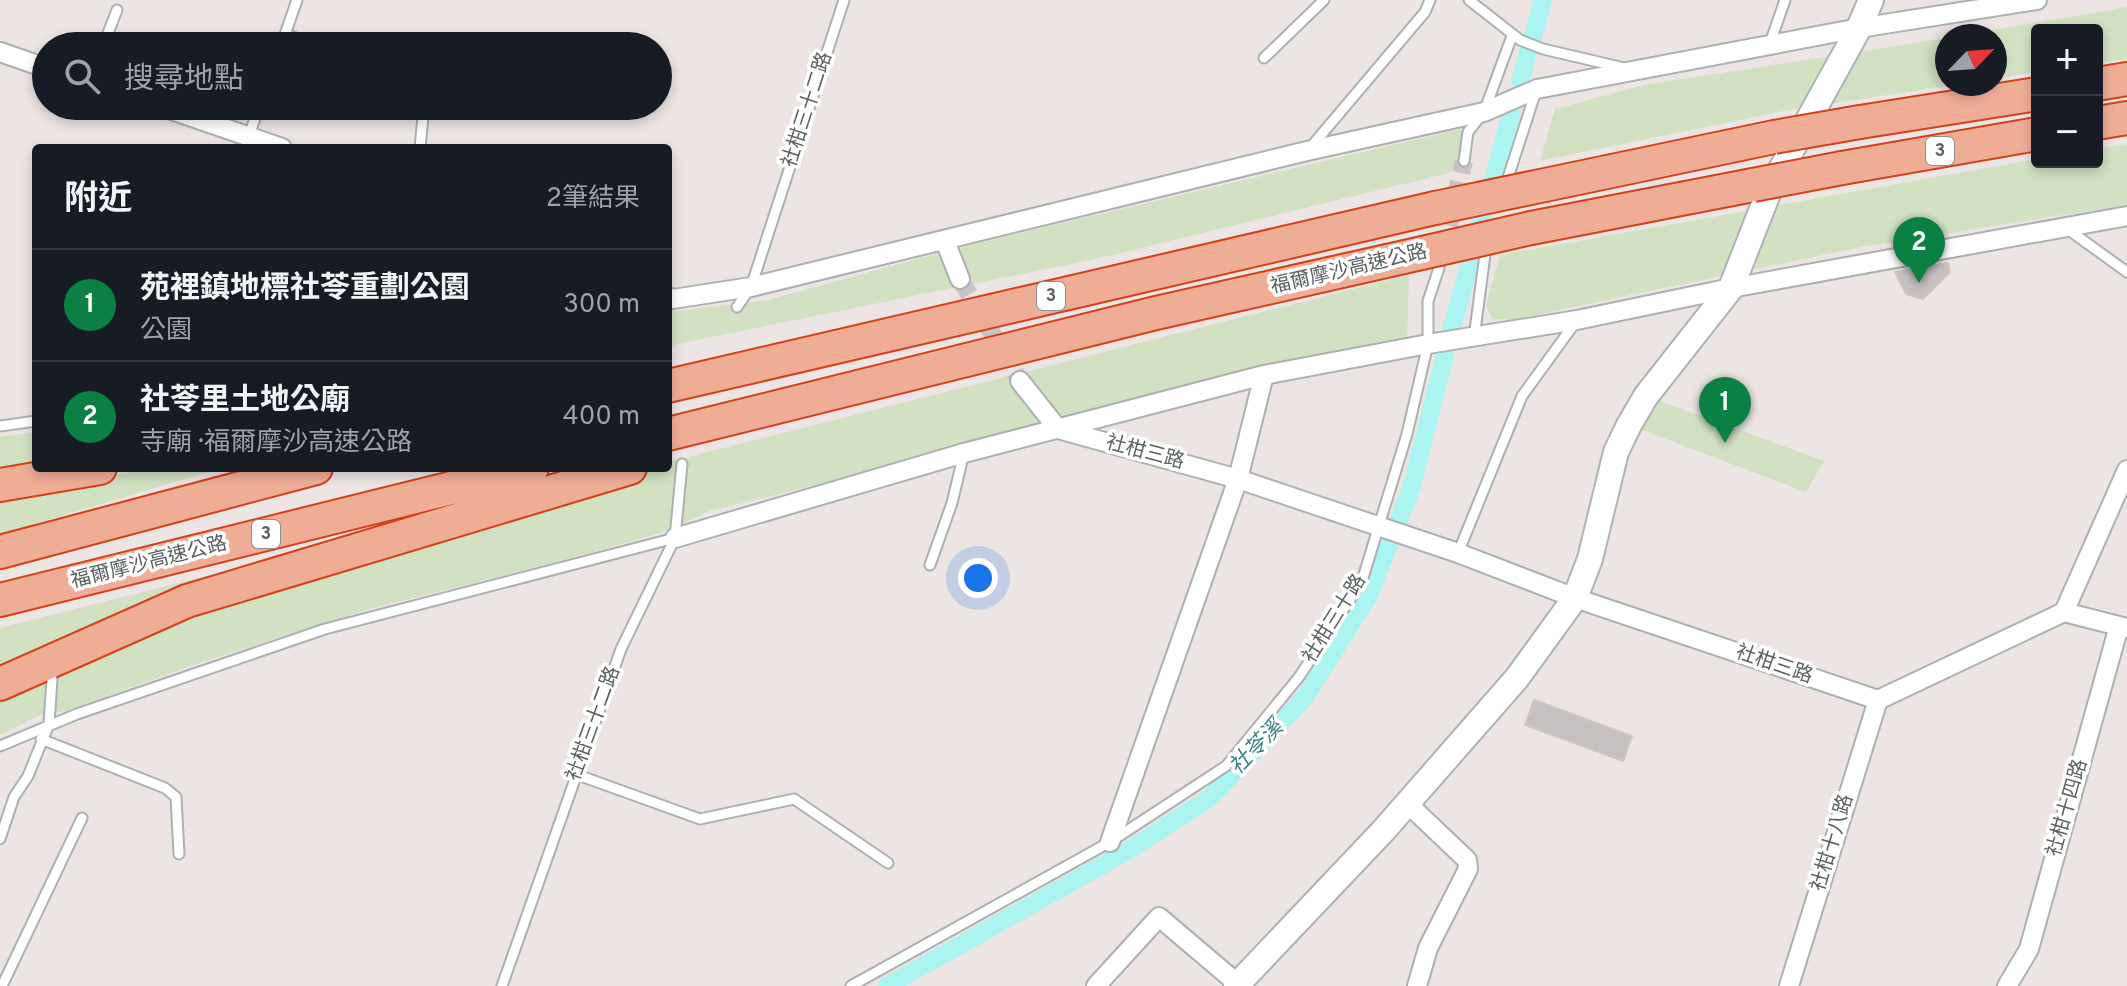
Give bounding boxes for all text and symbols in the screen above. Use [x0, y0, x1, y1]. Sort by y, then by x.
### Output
north arrow [1935, 24, 2007, 96]
map controls [2031, 24, 2103, 168]
button: + [2031, 24, 2103, 96]
search box [32, 32, 672, 120]
street label: 社柑三十二路 [777, 49, 839, 171]
icon: search [60, 54, 104, 98]
text: 搜尋地點 [124, 62, 244, 99]
button: − [2031, 96, 2103, 168]
road number: 3 [1926, 137, 1954, 165]
text: 附近 [64, 179, 132, 222]
text: 2筆結果 [546, 183, 640, 216]
pin: 2 [1893, 217, 1945, 283]
street label: 福爾摩沙高速公路 [1268, 239, 1430, 301]
text: 苑裡鎮地標社苓重劃公園 [140, 271, 470, 308]
road number: 3 [1037, 282, 1065, 310]
text: 1 [85, 289, 95, 322]
text: 300 m [563, 289, 640, 322]
text: 公園 [140, 315, 192, 348]
pin: 1 [1699, 377, 1751, 443]
text: 社苓里土地公廟 [140, 383, 350, 420]
text: 2 [82, 401, 98, 434]
text: 400 m [563, 401, 640, 434]
text: 寺廟 · 福爾摩沙高速公路 [140, 427, 412, 460]
street label: 社柑三路 [1103, 430, 1187, 476]
road number: 3 [252, 520, 280, 548]
street label: 福爾摩沙高速公路 [68, 531, 230, 595]
your location [958, 558, 998, 598]
street label: 社柑三十路 [1297, 570, 1373, 668]
street label: 社柑三路 [1732, 640, 1816, 690]
street label: 社柑三十二路 [561, 663, 627, 785]
water label: 社苓溪 [1224, 713, 1292, 781]
street label: 社柑十四路 [2042, 756, 2094, 860]
street label: 社柑十八路 [1806, 791, 1860, 895]

